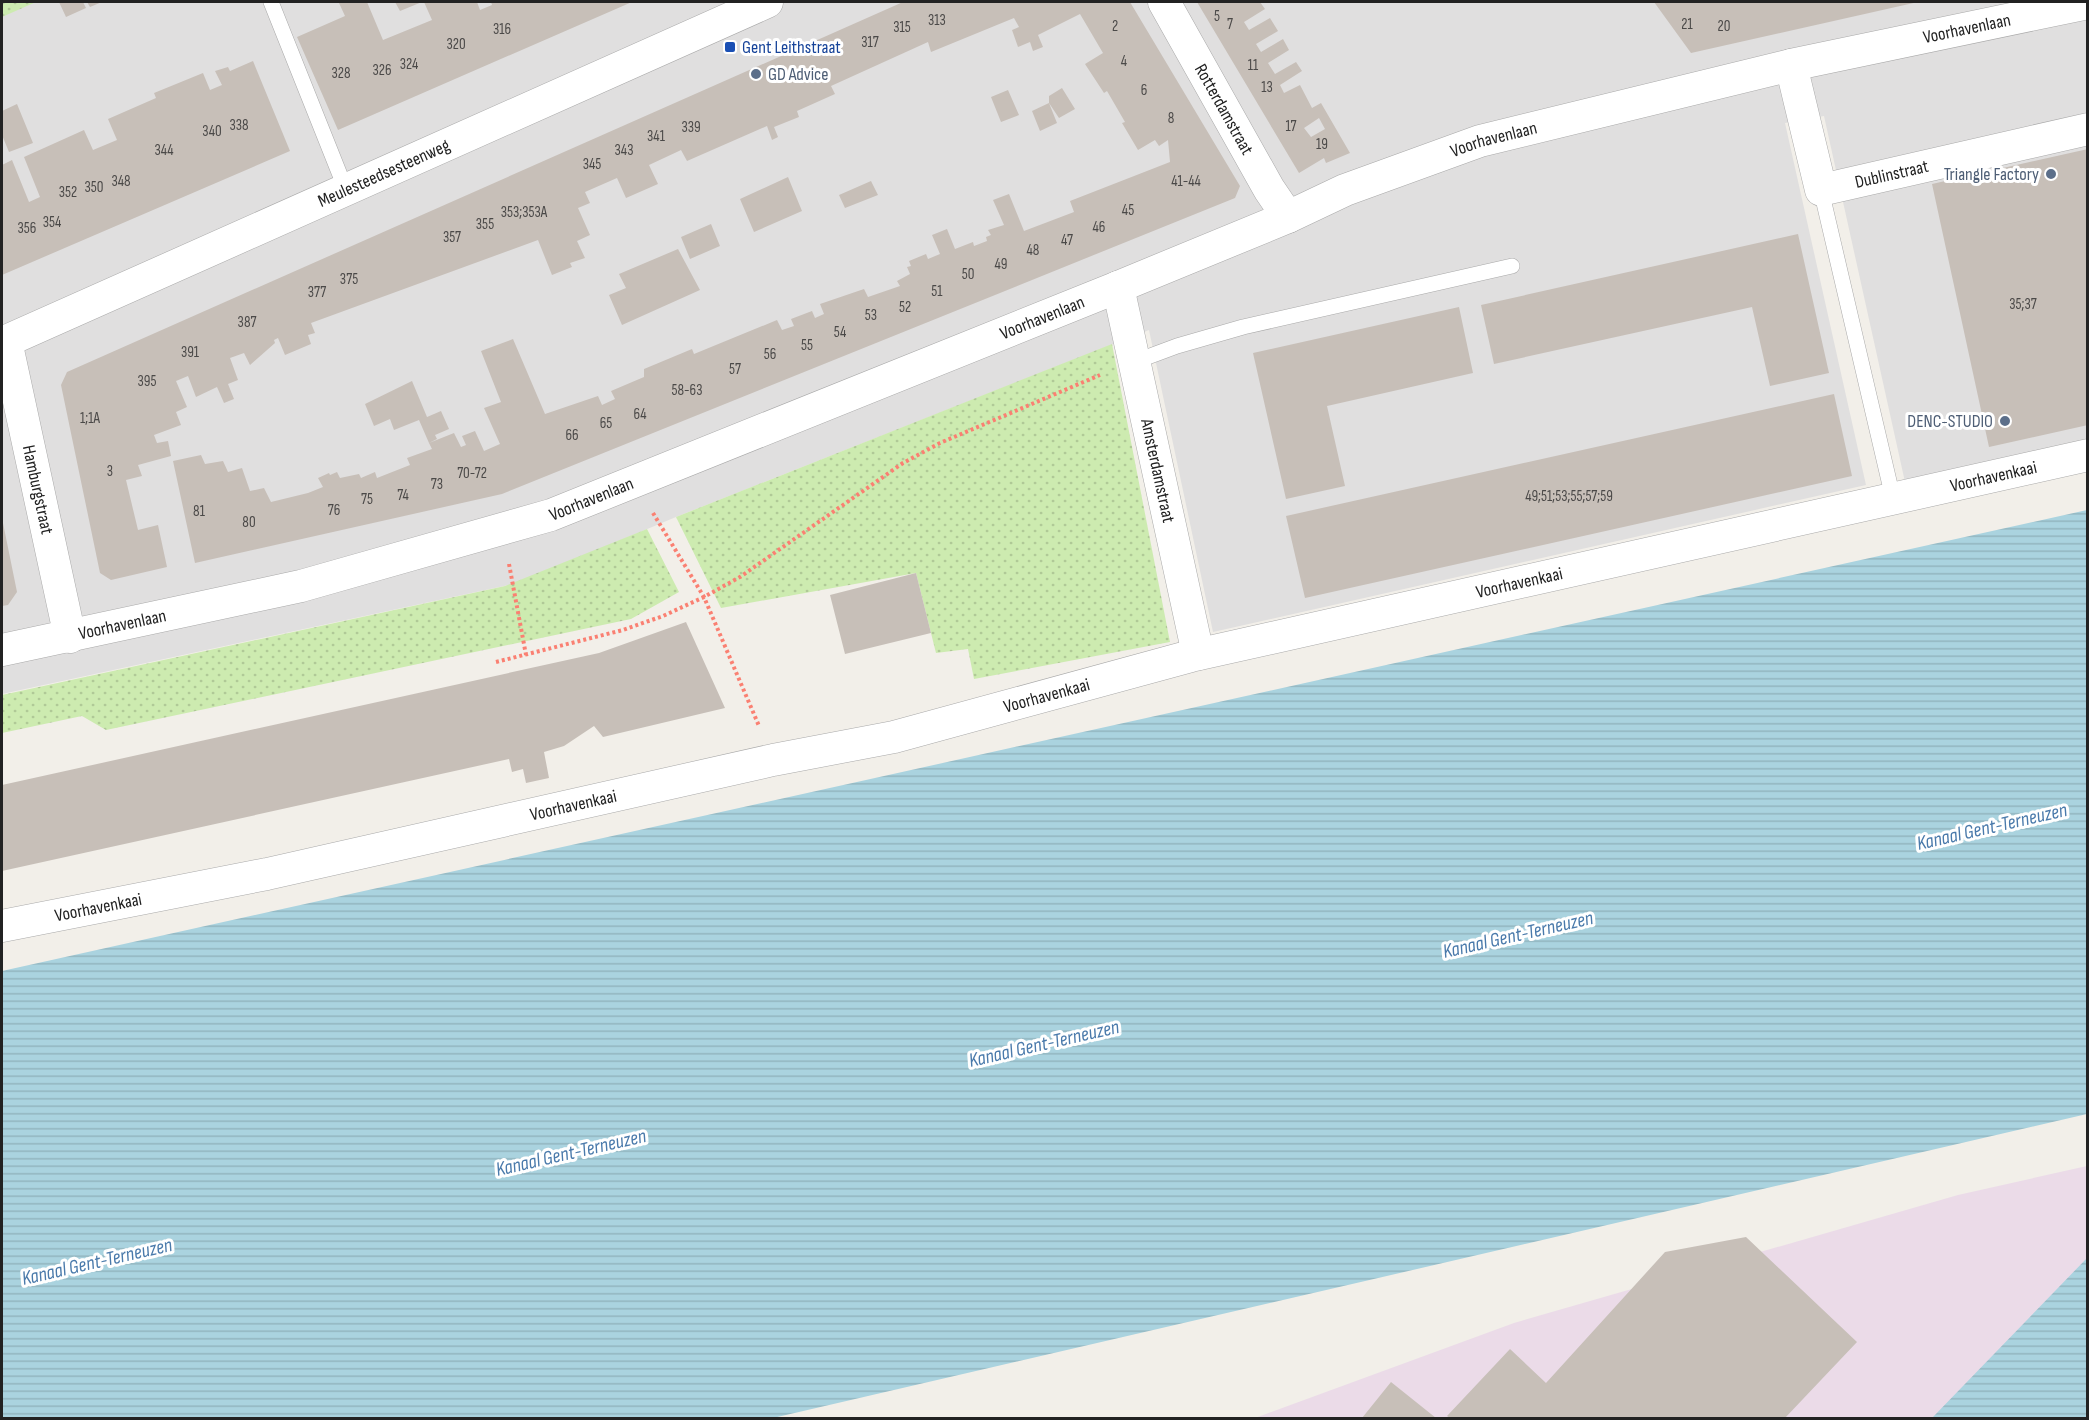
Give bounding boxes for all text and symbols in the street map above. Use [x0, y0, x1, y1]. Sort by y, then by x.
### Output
house number: 5 [1214, 7, 1220, 26]
street label: Voorhavenlaan [1921, 9, 2012, 48]
house number: 313 [928, 11, 946, 30]
house number: 7 [1227, 15, 1233, 34]
house number: 21 [1681, 15, 1693, 34]
house number: 2 [1112, 17, 1118, 36]
house number: 20 [1718, 17, 1730, 36]
house number: 315 [893, 18, 911, 37]
house number: 316 [493, 20, 511, 39]
house number: 317 [861, 33, 879, 52]
house number: 320 [446, 35, 466, 54]
place label: Gent Leithstraat [742, 37, 841, 58]
marker: Gent Leithstraat [723, 40, 737, 54]
house number: 4 [1121, 52, 1127, 71]
house number: 324 [400, 55, 418, 74]
house number: 11 [1248, 56, 1259, 75]
street label: Rotterdamstraat [1190, 60, 1258, 159]
house number: 326 [372, 61, 392, 80]
house number: 328 [331, 64, 351, 83]
place label: GD Advice [768, 64, 828, 85]
marker: GD Advice [749, 67, 763, 81]
house number: 13 [1261, 78, 1273, 97]
house number: 6 [1141, 81, 1147, 100]
house number: 8 [1168, 109, 1174, 128]
house number: 338 [229, 116, 249, 135]
house number: 17 [1285, 117, 1297, 136]
street label: Voorhavenlaan [1447, 117, 1539, 161]
house number: 339 [681, 118, 701, 137]
house number: 340 [202, 122, 222, 141]
house number: 341 [647, 127, 666, 146]
street label: Meulesteedsesteenweg [315, 134, 453, 211]
house number: 19 [1316, 135, 1328, 154]
house number: 344 [155, 141, 173, 160]
house number: 343 [615, 141, 633, 160]
house number: 345 [583, 155, 601, 174]
street label: Dublinstraat [1853, 155, 1931, 192]
place label: Triangle Factory [1944, 164, 2039, 185]
marker: Triangle Factory [2044, 167, 2058, 181]
house number: 348 [111, 172, 131, 191]
house number: 41-44 [1171, 172, 1201, 191]
house number: 350 [85, 178, 104, 197]
house number: 352 [59, 183, 77, 202]
house number: 45 [1122, 201, 1134, 220]
house number: 353;353A [501, 203, 548, 222]
house number: 354 [43, 213, 61, 232]
house number: 355 [476, 215, 494, 234]
house number: 46 [1093, 218, 1105, 237]
house number: 356 [18, 219, 36, 238]
house number: 357 [443, 228, 461, 247]
house number: 47 [1061, 231, 1073, 250]
house number: 48 [1027, 241, 1039, 260]
house number: 49 [995, 255, 1007, 274]
house number: 50 [962, 265, 974, 284]
house number: 375 [340, 270, 358, 289]
house number: 51 [931, 282, 943, 301]
house number: 377 [308, 283, 326, 302]
street label: Voorhavenlaan [997, 291, 1087, 344]
house number: 35;37 [2009, 295, 2037, 314]
house number: 52 [899, 298, 911, 317]
house number: 53 [865, 306, 877, 325]
house number: 387 [238, 313, 256, 332]
house number: 54 [834, 323, 846, 342]
house number: 55 [801, 336, 813, 355]
house number: 391 [181, 343, 200, 362]
house number: 56 [764, 345, 776, 364]
house number: 57 [729, 360, 741, 379]
house number: 395 [138, 372, 156, 391]
house number: 58-63 [672, 381, 702, 400]
house number: 64 [633, 405, 647, 424]
house number: 1;1A [80, 409, 101, 428]
place label: DENC-STUDIO [1907, 411, 1993, 432]
house number: 65 [600, 414, 612, 433]
marker: DENC-STUDIO [1998, 414, 2012, 428]
street label: Amsterdamstraat [1136, 416, 1180, 525]
house number: 66 [565, 426, 579, 445]
street label: Hamburgstraat [18, 443, 58, 537]
street label: Voorhavenkaai [1948, 456, 2039, 496]
house number: 3 [107, 462, 113, 481]
house number: 70-72 [457, 464, 487, 483]
street label: Voorhavenlaan [546, 472, 636, 525]
house number: 73 [431, 475, 443, 494]
house number: 74 [397, 486, 409, 505]
house number: 49;51;53;55;57;59 [1525, 487, 1613, 506]
house number: 75 [361, 490, 373, 509]
house number: 76 [328, 501, 340, 520]
house number: 81 [193, 502, 206, 521]
house number: 80 [242, 513, 256, 532]
street label: Voorhavenkaai [1474, 563, 1564, 602]
street label: Voorhavenlaan [77, 605, 168, 644]
street label: Voorhavenkaai [1001, 674, 1092, 717]
street label: Voorhavenkaai [528, 785, 619, 825]
water label: Kanaal Gent-Terneuzen [1914, 798, 2070, 856]
street label: Voorhavenkaai [53, 888, 143, 926]
water label: Kanaal Gent-Terneuzen [1440, 906, 1596, 964]
water label: Kanaal Gent-Terneuzen [966, 1015, 1122, 1073]
water label: Kanaal Gent-Terneuzen [493, 1124, 649, 1182]
water label: Kanaal Gent-Terneuzen [19, 1233, 175, 1291]

